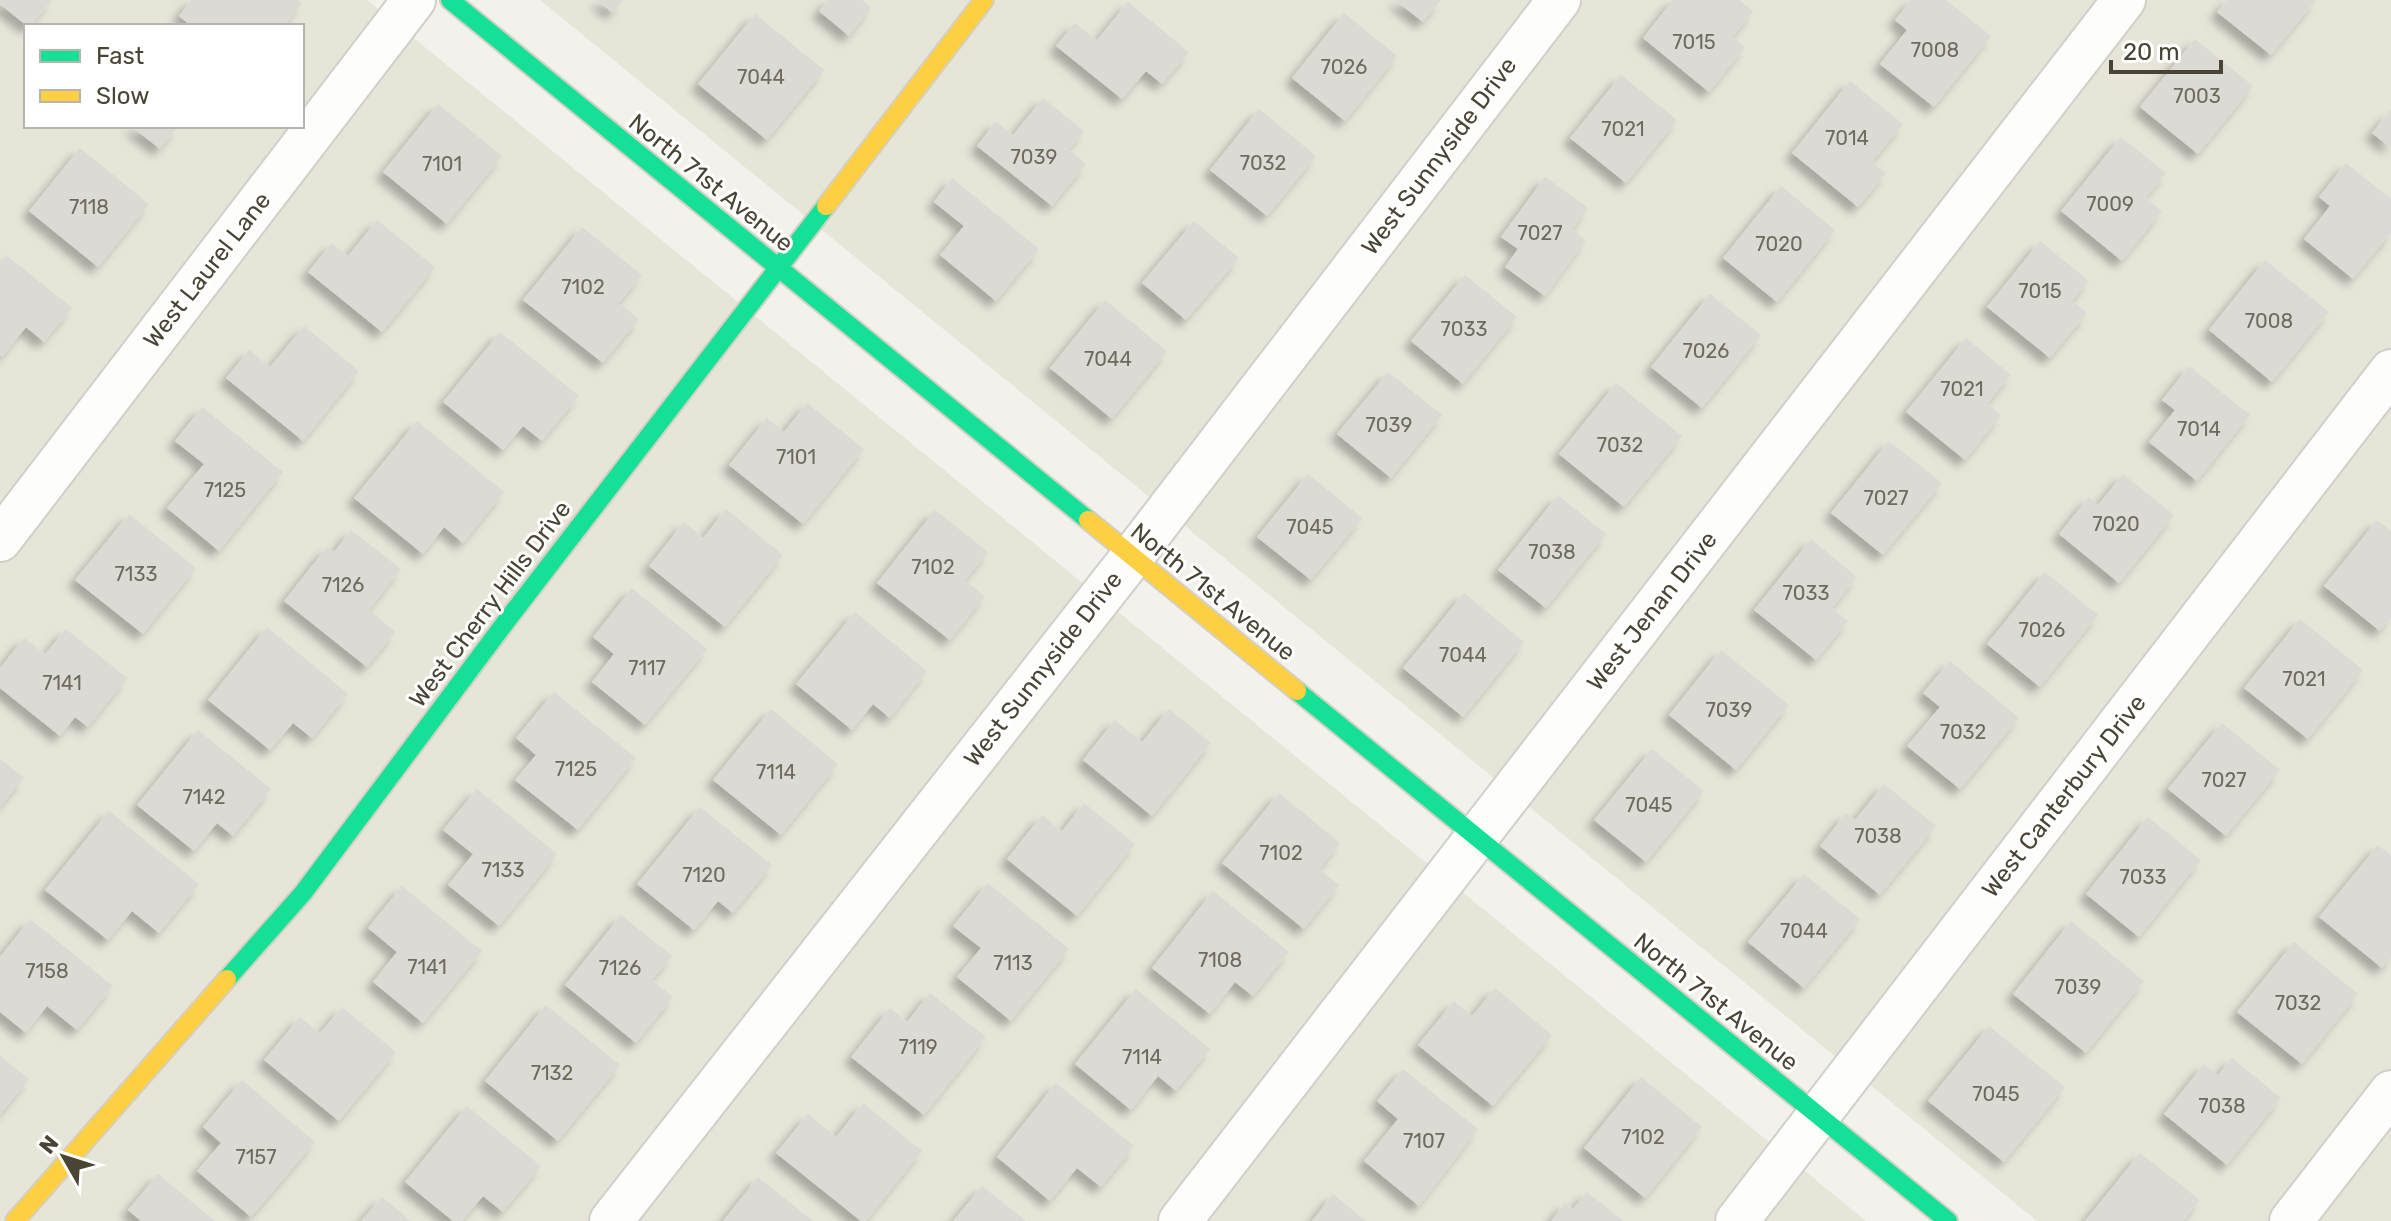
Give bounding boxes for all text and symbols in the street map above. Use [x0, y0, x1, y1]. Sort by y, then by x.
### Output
legend [24, 24, 304, 128]
scale bar [2111, 24, 2221, 74]
house number: 7015 [1672, 30, 1716, 54]
house number: 7008 [1911, 38, 1959, 62]
text: 20 m [2123, 38, 2180, 66]
text: Fast [96, 42, 144, 70]
street label: West Sunnyside Drive [1356, 52, 1522, 260]
house number: 7026 [1321, 55, 1367, 79]
house number: 7044 [737, 65, 785, 89]
text: Slow [96, 82, 149, 110]
house number: 7003 [2173, 84, 2221, 108]
street label: North 71st Avenue [623, 108, 799, 258]
house number: 7021 [1601, 117, 1645, 141]
house number: 7014 [1825, 126, 1869, 150]
house number: 7039 [1011, 145, 1057, 169]
house number: 7032 [1240, 151, 1286, 175]
house number: 7101 [422, 152, 462, 176]
street label: West Laurel Lane [138, 187, 276, 353]
house number: 7009 [2086, 192, 2134, 216]
house number: 7118 [69, 195, 109, 219]
house number: 7027 [1518, 221, 1562, 245]
house number: 7020 [1755, 232, 1803, 256]
house number: 7102 [561, 275, 605, 299]
house number: 7015 [2018, 279, 2062, 303]
house number: 7008 [2245, 309, 2293, 333]
house number: 7033 [1441, 317, 1488, 341]
house number: 7026 [1683, 339, 1729, 363]
house number: 7044 [1084, 347, 1132, 371]
house number: 7021 [1940, 377, 1984, 401]
house number: 7039 [1366, 413, 1412, 437]
house number: 7014 [2177, 417, 2221, 441]
house number: 7032 [1597, 433, 1643, 457]
house number: 7101 [776, 445, 816, 469]
house number: 7125 [204, 478, 246, 502]
house number: 7027 [1864, 486, 1908, 510]
street label: West Cherry Hills Drive [403, 495, 577, 713]
house number: 7020 [2092, 512, 2140, 536]
house number: 7045 [1286, 515, 1334, 539]
street label: North 71st Avenue [1125, 517, 1301, 667]
street label: West Jenan Drive [1581, 526, 1723, 696]
house number: 7038 [1528, 540, 1576, 564]
house number: 7102 [911, 555, 955, 579]
house number: 7133 [115, 562, 157, 586]
street label: West Sunnyside Drive [958, 566, 1128, 772]
house number: 7126 [322, 573, 364, 597]
house number: 7033 [1783, 581, 1830, 605]
house number: 7026 [2019, 618, 2065, 642]
house number: 7044 [1439, 643, 1487, 667]
house number: 7117 [628, 656, 666, 680]
house number: 7021 [2282, 667, 2326, 691]
house number: 7141 [42, 671, 82, 695]
street label: West Canterbury Drive [1976, 689, 2152, 903]
house number: 7039 [1706, 698, 1752, 722]
house number: 7032 [1940, 720, 1986, 744]
house number: 7125 [555, 757, 597, 781]
house number: 7114 [756, 760, 796, 784]
house number: 7027 [2202, 768, 2246, 792]
house number: 7142 [183, 785, 225, 809]
house number: 7045 [1625, 793, 1673, 817]
house number: 7038 [1854, 824, 1902, 848]
house number: 7102 [1259, 841, 1303, 865]
house number: 7133 [482, 858, 524, 882]
house number: 7120 [682, 863, 726, 887]
house number: 7033 [2120, 865, 2167, 889]
house number: 7044 [1780, 919, 1828, 943]
street label: North 71st Avenue [1628, 927, 1804, 1077]
house number: 7108 [1198, 948, 1242, 972]
house number: 7113 [993, 951, 1033, 975]
house number: 7141 [407, 955, 447, 979]
house number: 7126 [599, 956, 641, 980]
house number: 7158 [25, 959, 69, 983]
house number: 7039 [2055, 975, 2101, 999]
house number: 7032 [2275, 991, 2321, 1015]
house number: 7119 [898, 1035, 938, 1059]
house number: 7114 [1122, 1045, 1162, 1069]
house number: 7132 [531, 1061, 573, 1085]
house number: 7045 [1972, 1082, 2020, 1106]
house number: 7038 [2198, 1094, 2246, 1118]
north arrow [24, 1117, 104, 1197]
house number: 7102 [1621, 1125, 1665, 1149]
house number: 7107 [1403, 1129, 1445, 1153]
text: N [33, 1130, 64, 1159]
house number: 7157 [236, 1145, 276, 1169]

